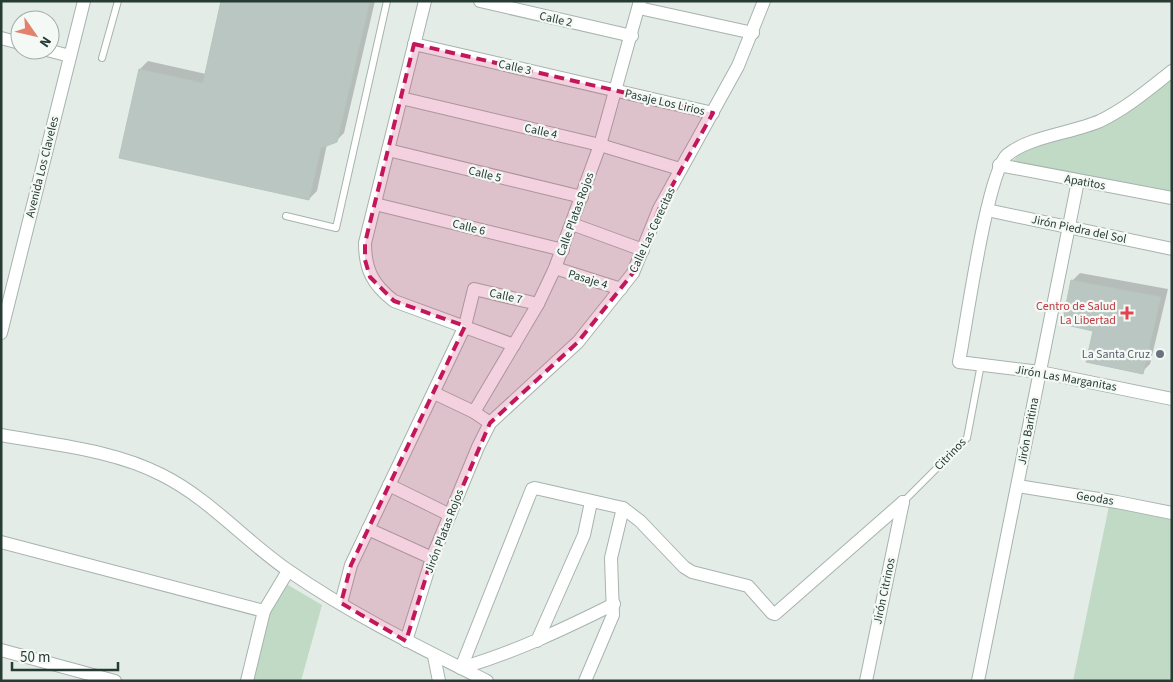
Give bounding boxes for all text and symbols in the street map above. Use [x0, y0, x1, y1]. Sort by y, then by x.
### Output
street label: Calle 2 [538, 7, 574, 32]
north arrow [10, 10, 60, 60]
text: N [34, 32, 56, 51]
street label: Calle 3 [497, 55, 533, 80]
street label: Pasaje Los Lirios [623, 85, 707, 120]
street label: Avenida Los Claveles [22, 115, 63, 219]
street label: Calle 4 [523, 119, 559, 144]
street label: Calle 5 [467, 162, 503, 187]
street label: Calle Platas Rojos [552, 170, 599, 258]
street label: Apatitos [1063, 171, 1107, 194]
street label: Calle Las Cerecitas [625, 185, 680, 276]
street label: Jirón Piedra del Sol [1030, 211, 1128, 248]
street label: Calle 6 [451, 215, 487, 240]
street label: Pasaje 4 [566, 265, 610, 294]
street label: Calle 7 [488, 284, 524, 309]
place label: Centro de Salud La Libertad [1036, 298, 1116, 329]
marker: Centro de Salud La Libertad [1120, 306, 1134, 320]
place label: La Santa Cruz [1082, 346, 1150, 363]
marker: La Santa Cruz [1154, 348, 1166, 360]
street label: Jirón Las Marganitas [1014, 361, 1118, 396]
street label: Jirón Baritina [1014, 396, 1043, 466]
street label: Citrinos [931, 434, 970, 474]
street label: Jirón Platas Rojos [421, 487, 468, 576]
street label: Geodas [1075, 487, 1115, 510]
street label: Jirón Citrinos [869, 556, 900, 626]
scale bar [12, 640, 119, 672]
text: 50 m [20, 647, 50, 668]

